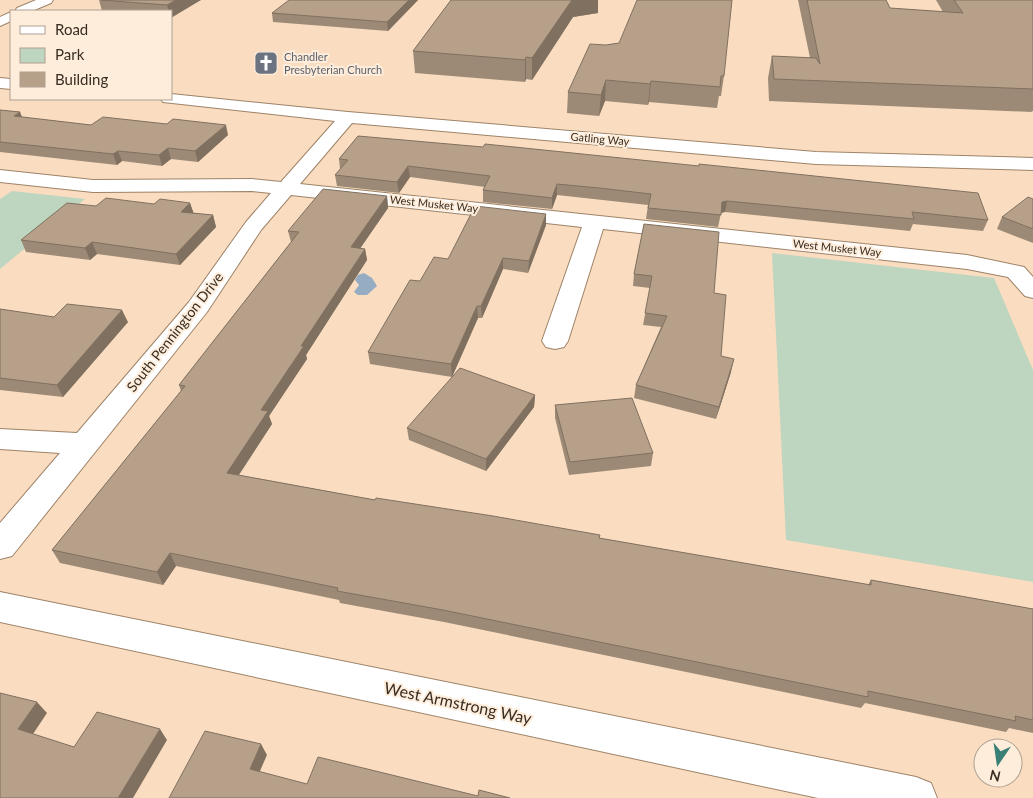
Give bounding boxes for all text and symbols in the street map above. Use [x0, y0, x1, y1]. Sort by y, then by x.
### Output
legend [10, 10, 172, 100]
text: Road [55, 20, 88, 38]
text: Park [55, 45, 85, 63]
church icon: Chandler Presbyterian Church [253, 50, 279, 76]
place label: Chandler Presbyterian Church [284, 50, 382, 76]
text: Building [55, 70, 108, 88]
street label: Gatling Way [570, 129, 630, 148]
street label: West Musket Way [389, 192, 479, 215]
street label: West Musket Way [792, 236, 882, 259]
street label: South Pennington Drive [123, 269, 227, 395]
street label: West Armstrong Way [383, 678, 534, 728]
north arrow [973, 738, 1023, 788]
text: N [988, 767, 1002, 786]

